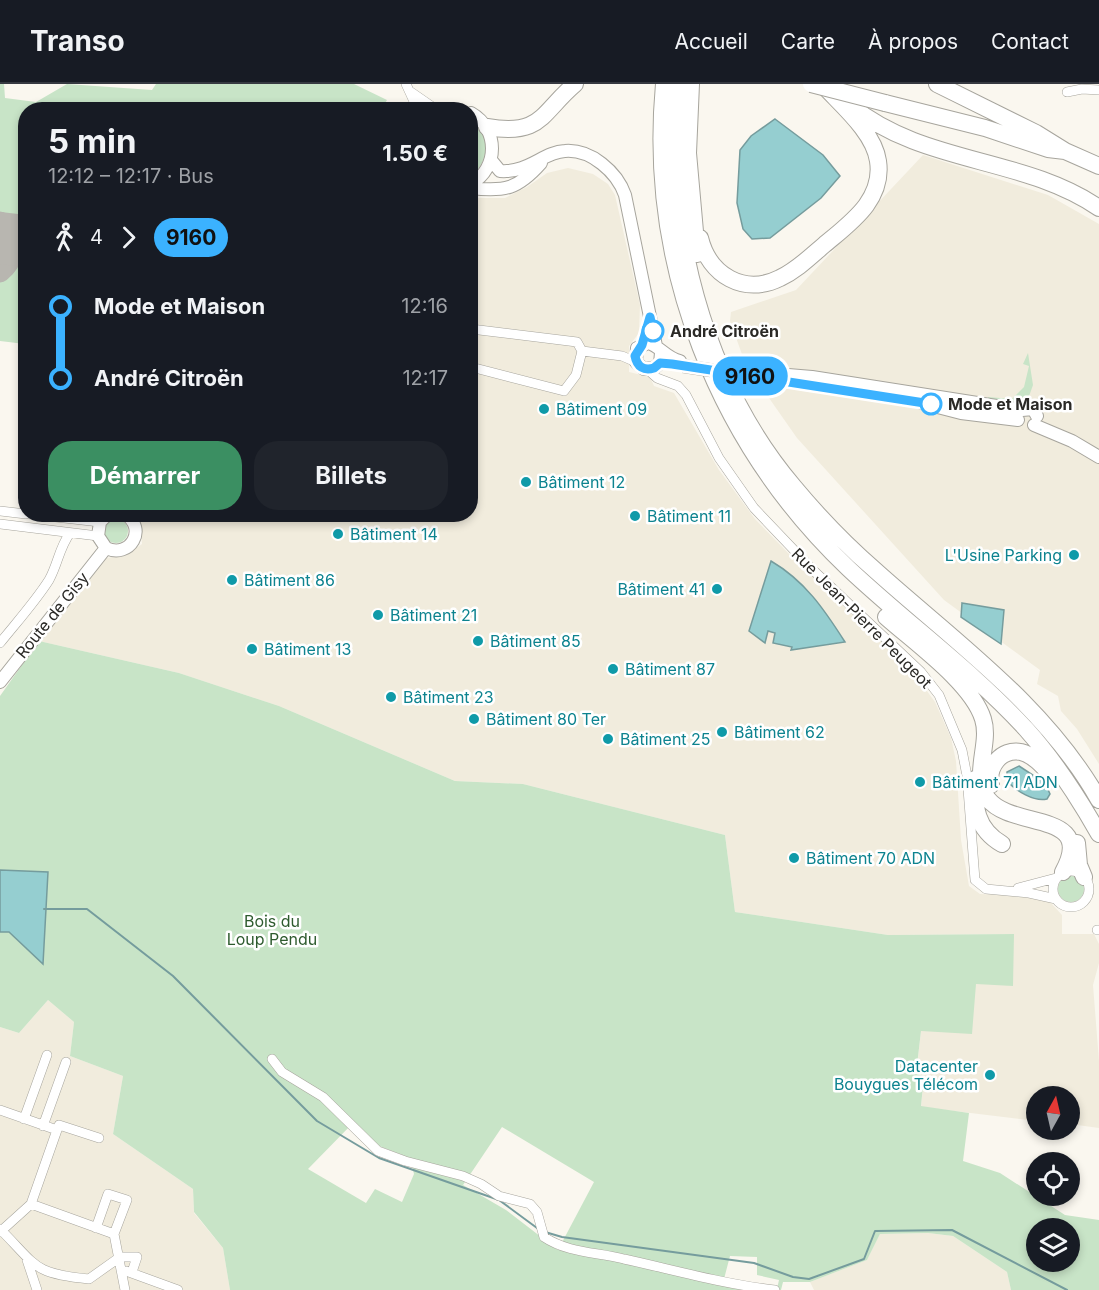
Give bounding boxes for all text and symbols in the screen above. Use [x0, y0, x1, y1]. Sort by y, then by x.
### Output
text: Transo [30, 24, 125, 58]
text: Accueil [674, 29, 748, 54]
text: Carte [781, 29, 835, 54]
text: À propos [868, 29, 958, 54]
text: Contact [991, 29, 1069, 54]
text: 5 min [48, 121, 137, 161]
text: 1.50 € [382, 140, 448, 166]
text: 12:12 – 12:17 · Bus [48, 164, 214, 188]
icon: walk [48, 221, 81, 254]
icon: forward [112, 221, 145, 254]
text: 4 [90, 225, 103, 249]
text: 9160 [166, 225, 216, 250]
text: Mode et Maison [94, 293, 265, 319]
text: 12:16 [401, 294, 448, 318]
marker: André Citroën [642, 320, 664, 342]
place label: André Citroën [670, 321, 779, 341]
line badge: 9160 [708, 356, 792, 396]
text: 9160 [725, 364, 775, 389]
text: André Citroën [94, 365, 244, 391]
text: 12:17 [402, 366, 448, 390]
marker: Mode et Maison [920, 393, 942, 415]
place label: Mode et Maison [948, 394, 1073, 414]
place label: Bâtiment 09 [556, 399, 647, 419]
marker: Bâtiment 09 [537, 402, 551, 416]
button: Démarrer [48, 441, 242, 510]
button: Billets [254, 441, 448, 510]
place label: Bâtiment 12 [538, 472, 625, 492]
marker: Bâtiment 12 [519, 475, 533, 489]
place label: Bâtiment 11 [647, 506, 731, 526]
marker: Bâtiment 11 [628, 509, 642, 523]
place label: Bâtiment 14 [350, 524, 438, 544]
marker: Bâtiment 14 [331, 527, 345, 541]
street label: Rue Jean-Pierre Peugeot [788, 544, 936, 692]
place label: L'Usine Parking [945, 545, 1062, 565]
marker: L'Usine Parking [1067, 548, 1081, 562]
street label: Route de Gisy [11, 568, 93, 662]
place label: Bâtiment 86 [244, 570, 335, 590]
marker: Bâtiment 86 [225, 573, 239, 587]
place label: Bâtiment 41 [617, 579, 705, 599]
marker: Bâtiment 41 [710, 582, 724, 596]
place label: Bâtiment 21 [390, 605, 477, 625]
marker: Bâtiment 21 [371, 608, 385, 622]
place label: Bâtiment 85 [490, 631, 581, 651]
marker: Bâtiment 85 [471, 634, 485, 648]
place label: Bâtiment 13 [264, 639, 351, 659]
marker: Bâtiment 13 [245, 642, 259, 656]
place label: Bâtiment 87 [625, 659, 715, 679]
marker: Bâtiment 87 [606, 662, 620, 676]
place label: Bâtiment 23 [403, 687, 494, 707]
marker: Bâtiment 23 [384, 690, 398, 704]
place label: Bâtiment 80 Ter [486, 709, 606, 729]
marker: Bâtiment 80 Ter [467, 712, 481, 726]
place label: Bâtiment 62 [734, 722, 825, 742]
marker: Bâtiment 62 [715, 725, 729, 739]
place label: Bâtiment 25 [620, 729, 711, 749]
marker: Bâtiment 25 [601, 732, 615, 746]
place label: Bâtiment 71 ADN [932, 772, 1058, 792]
marker: Bâtiment 71 ADN [913, 775, 927, 789]
place label: Bâtiment 70 ADN [806, 848, 935, 868]
marker: Bâtiment 70 ADN [787, 851, 801, 865]
park label: Bois du Loup Pendu [227, 911, 317, 949]
place label: Datacenter Bouygues Télécom [834, 1056, 978, 1094]
marker: Datacenter Bouygues Télécom [983, 1068, 997, 1082]
north arrow [1026, 1086, 1080, 1140]
map controls [1026, 1086, 1080, 1272]
button: locate [1026, 1152, 1080, 1206]
button: layers [1026, 1218, 1080, 1272]

